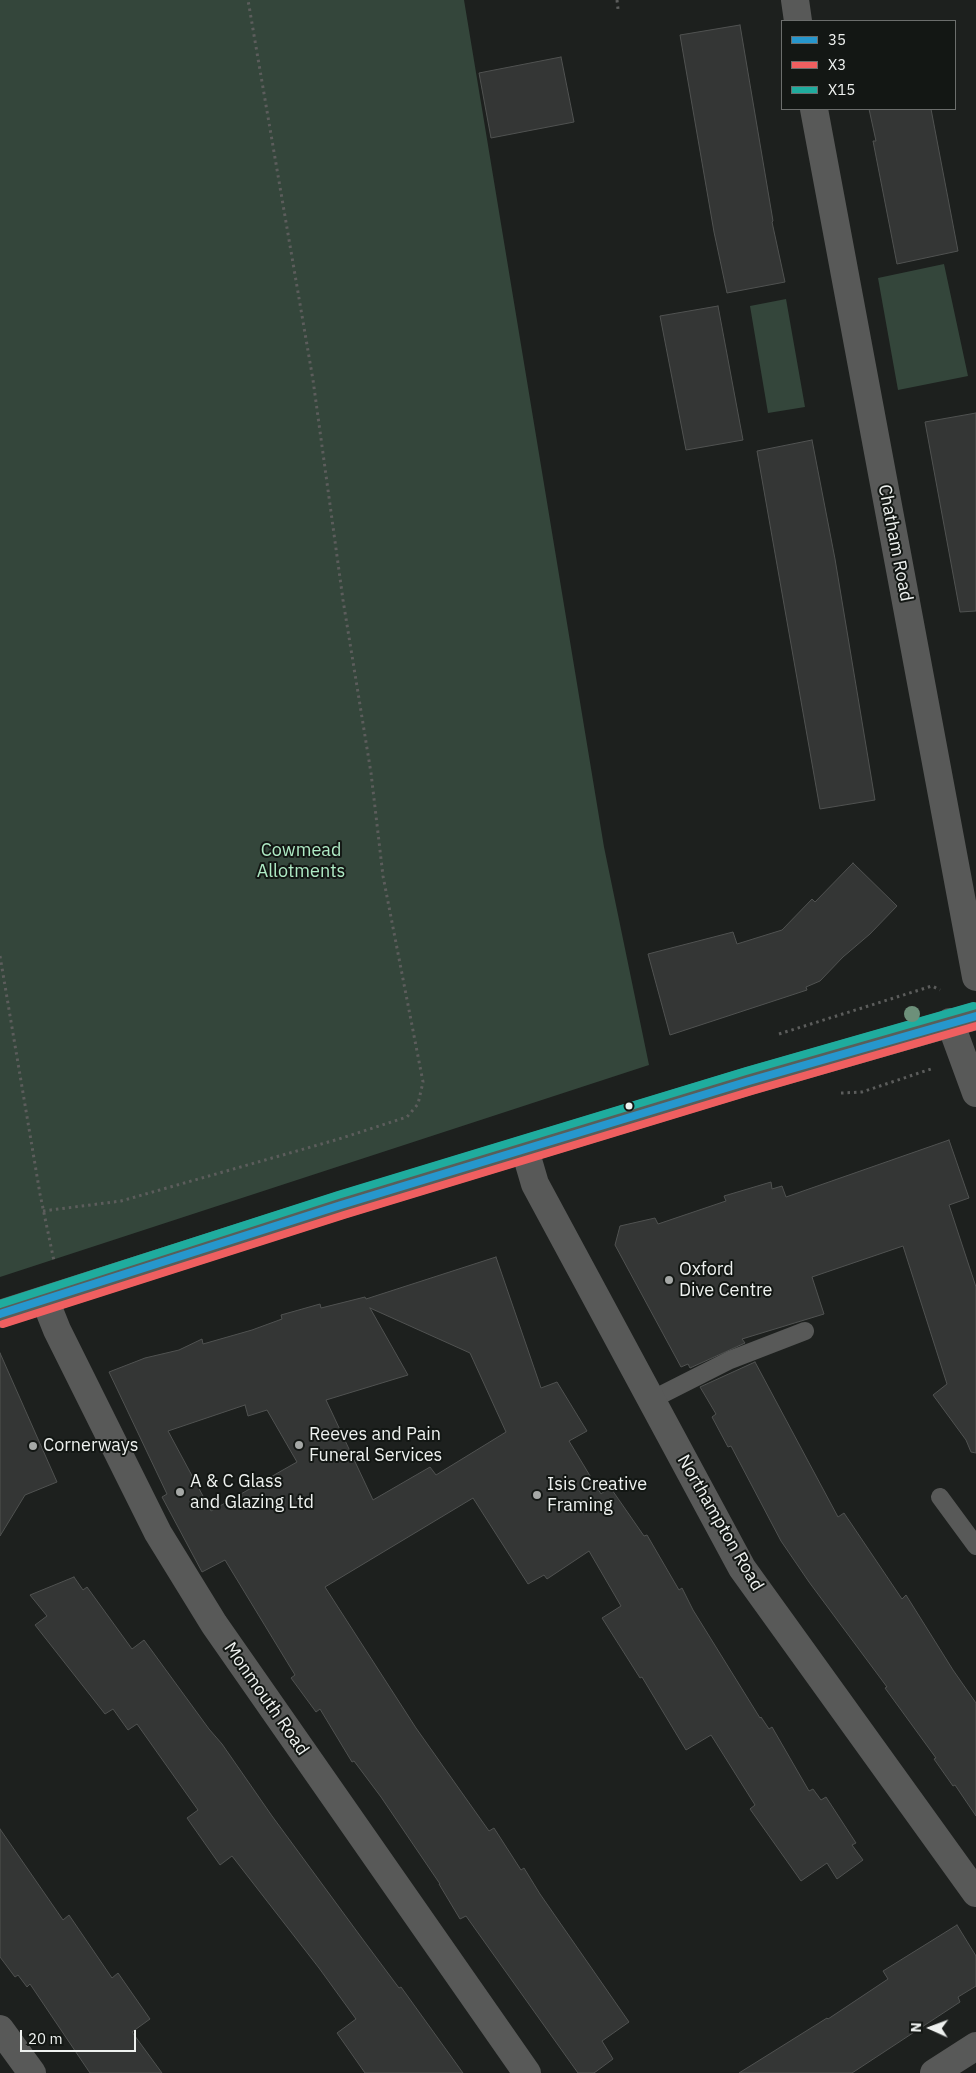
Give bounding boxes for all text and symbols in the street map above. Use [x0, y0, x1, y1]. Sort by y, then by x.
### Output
legend [781, 20, 956, 110]
text: 35 [828, 30, 846, 49]
text: X3 [828, 55, 846, 74]
text: X15 [828, 80, 855, 99]
street label: Chatham Road [873, 483, 917, 603]
park label: Cowmead Allotments [257, 840, 345, 882]
unlabelled marker [624, 1101, 634, 1111]
place label: Oxford Dive Centre [679, 1259, 772, 1302]
marker: Oxford Dive Centre [663, 1274, 675, 1286]
place label: Reeves and Pain Funeral Services [309, 1424, 442, 1466]
place label: Cornerways [43, 1435, 139, 1457]
marker: Reeves and Pain Funeral Services [293, 1439, 305, 1451]
marker: Cornerways [27, 1440, 39, 1452]
street label: Northampton Road [672, 1451, 768, 1595]
place label: A & C Glass and Glazing Ltd [190, 1471, 314, 1514]
place label: Isis Creative Framing [547, 1474, 647, 1516]
marker: A & C Glass and Glazing Ltd [174, 1486, 186, 1498]
marker: Isis Creative Framing [531, 1489, 543, 1501]
street label: Monmouth Road [219, 1638, 313, 1760]
north arrow [906, 2003, 956, 2053]
scale bar [22, 2020, 139, 2052]
text: N [907, 2022, 925, 2033]
text: 20 m [28, 2029, 63, 2048]

